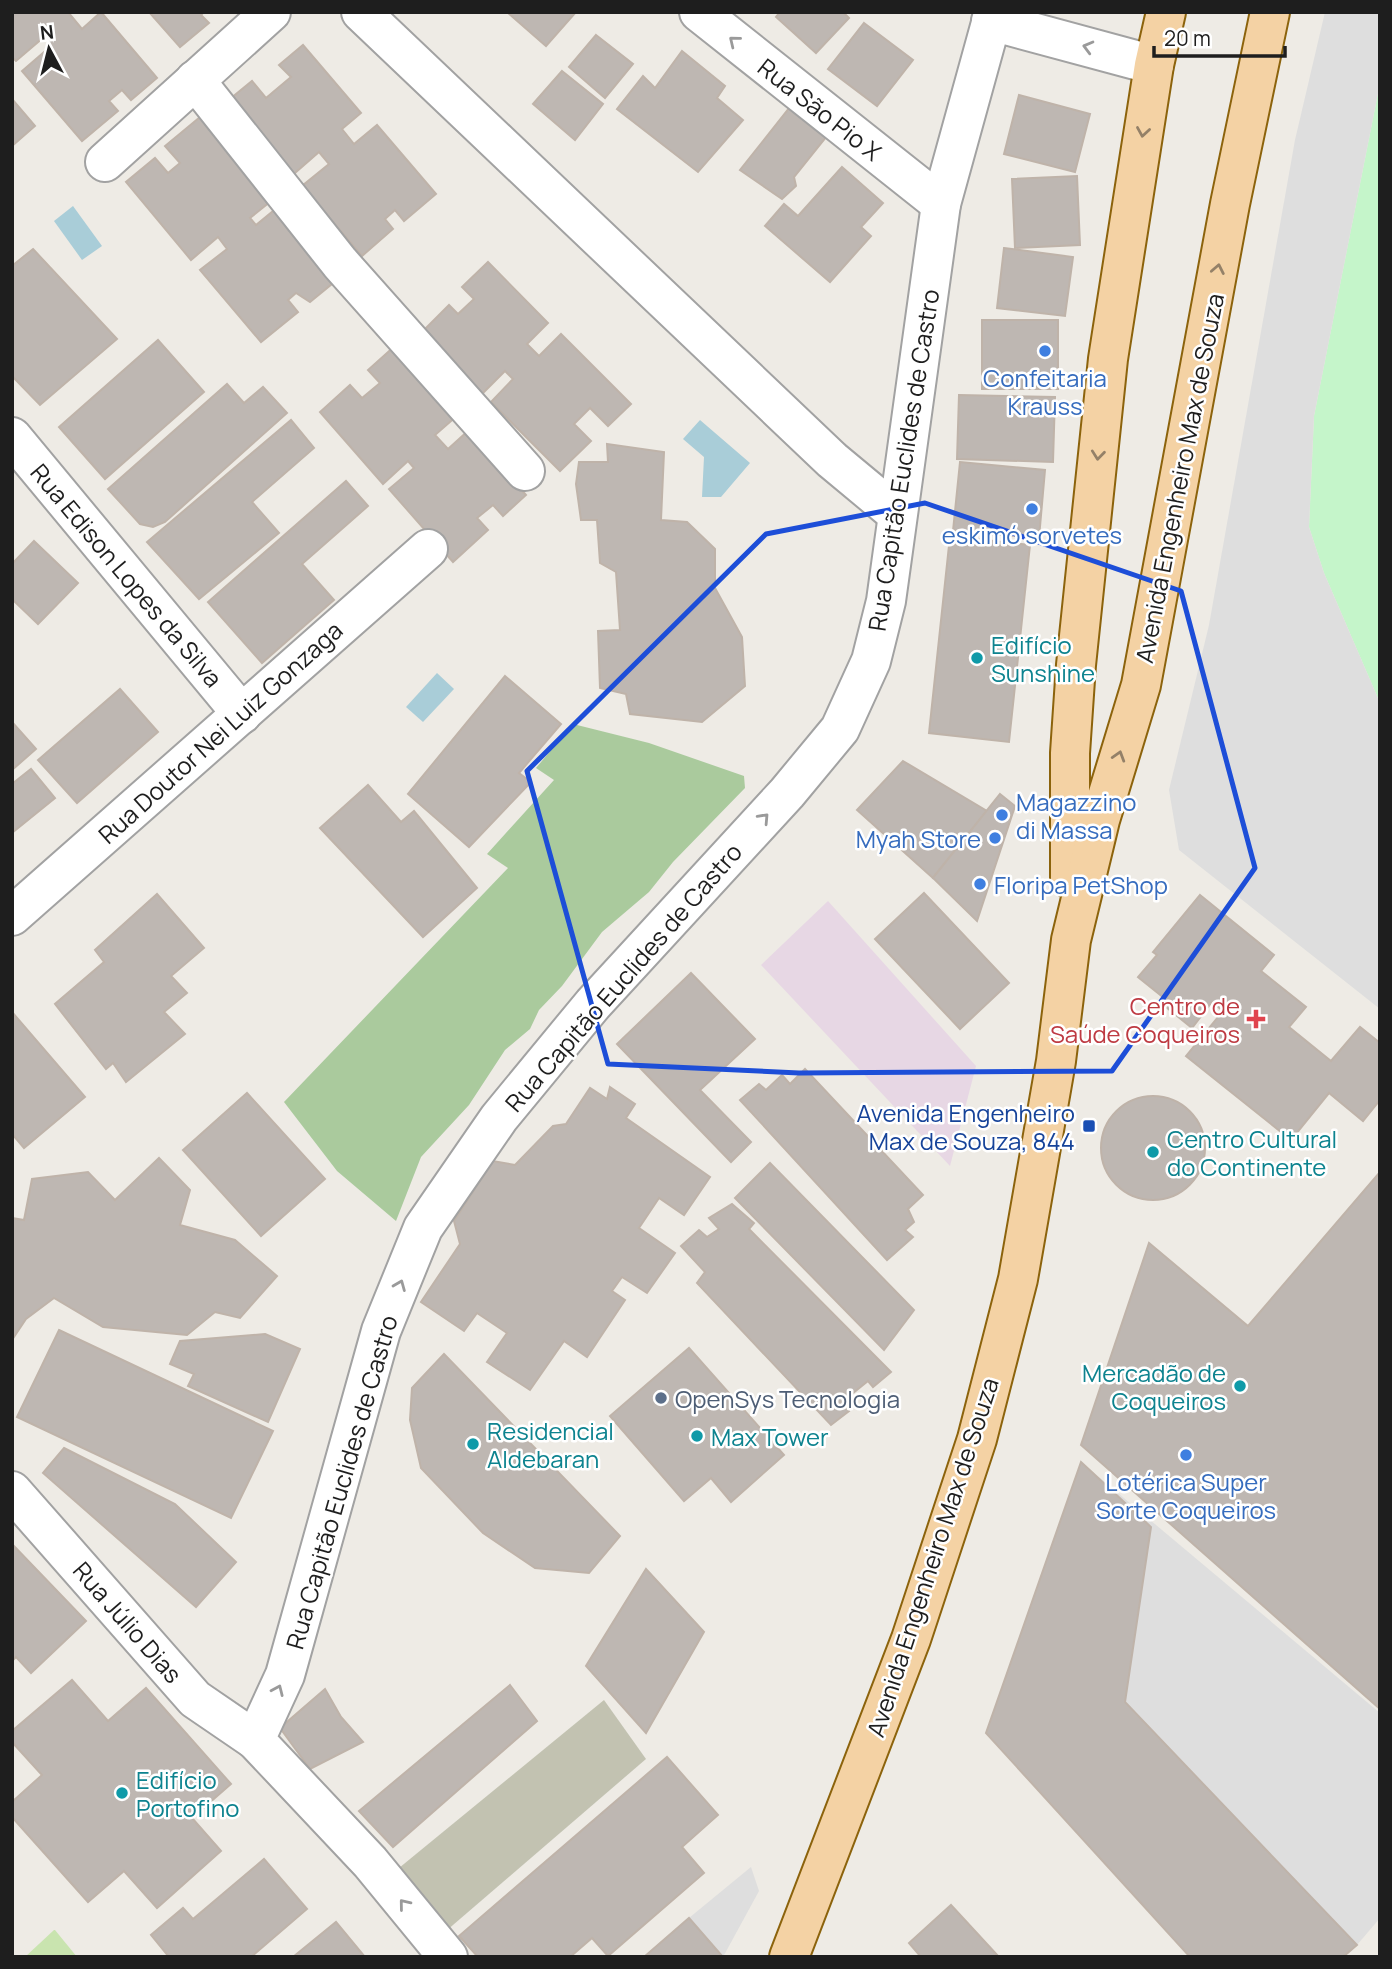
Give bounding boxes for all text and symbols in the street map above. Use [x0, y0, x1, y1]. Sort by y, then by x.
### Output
north arrow [14, 14, 84, 84]
scale bar [1154, 14, 1285, 58]
text: N [39, 18, 55, 46]
text: 20 m [1164, 24, 1211, 52]
one-way arrow [729, 36, 741, 49]
one-way arrow [1082, 41, 1094, 55]
street label: Rua São Pio X [751, 50, 889, 168]
one-way arrow [1136, 126, 1151, 138]
one-way arrow [1210, 263, 1225, 275]
street label: Rua Capitão Euclides de Castro [860, 287, 946, 633]
street label: Avenida Engenheiro Max de Souza [1127, 290, 1231, 666]
marker: Confeitaria Krauss [1037, 343, 1053, 359]
place label: Confeitaria Krauss [983, 361, 1107, 422]
one-way arrow [1091, 449, 1106, 460]
street label: Rua Edison Lopes da Silva [24, 456, 230, 694]
marker: eskimó sorvetes [1024, 501, 1040, 517]
place label: eskimó sorvetes [942, 518, 1122, 551]
street label: Rua Doutor Nei Luiz Gonzaga [91, 613, 349, 851]
place label: Edifício Sunshine [991, 628, 1095, 689]
marker: Edifício Sunshine [969, 650, 985, 666]
one-way arrow [1110, 750, 1125, 762]
place label: Magazzino di Massa [1016, 785, 1136, 846]
marker: Magazzino di Massa [994, 807, 1010, 823]
one-way arrow [756, 813, 768, 826]
place label: Myah Store [856, 822, 981, 855]
marker: Myah Store [987, 830, 1003, 846]
street label: Rua Capitão Euclides de Castro [497, 836, 749, 1118]
place label: Floripa PetShop [994, 868, 1168, 901]
marker: Floripa PetShop [972, 876, 988, 892]
place label: Centro de Saúde Coqueiros [1050, 989, 1240, 1050]
marker: Centro de Saúde Coqueiros [1246, 1009, 1266, 1029]
place label: Avenida Engenheiro Max de Souza, 844 [857, 1096, 1075, 1157]
marker: Avenida Engenheiro Max de Souza, 844 [1081, 1118, 1097, 1134]
place label: Centro Cultural do Continente [1167, 1122, 1337, 1183]
marker: Centro Cultural do Continente [1145, 1144, 1161, 1160]
one-way arrow [392, 1279, 406, 1292]
street label: Rua Capitão Euclides de Castro [277, 1311, 405, 1653]
place label: Mercadão de Coqueiros [1082, 1356, 1226, 1417]
street label: Avenida Engenheiro Max de Souza [858, 1373, 1006, 1741]
marker: Mercadão de Coqueiros [1232, 1378, 1248, 1394]
place label: OpenSys Tecnologia [675, 1382, 900, 1415]
marker: OpenSys Tecnologia [653, 1390, 669, 1406]
place label: Residencial Aldebaran [487, 1414, 614, 1475]
place label: Max Tower [711, 1420, 829, 1453]
marker: Max Tower [689, 1428, 705, 1444]
marker: Residencial Aldebaran [465, 1436, 481, 1452]
marker: Lotérica Super Sorte Coqueiros [1178, 1447, 1194, 1463]
place label: Lotérica Super Sorte Coqueiros [1096, 1465, 1276, 1526]
street label: Rua Júlio Dias [66, 1554, 190, 1690]
one-way arrow [270, 1685, 284, 1697]
place label: Edifício Portofino [136, 1763, 239, 1824]
marker: Edifício Portofino [114, 1785, 130, 1801]
one-way arrow [400, 1899, 413, 1911]

